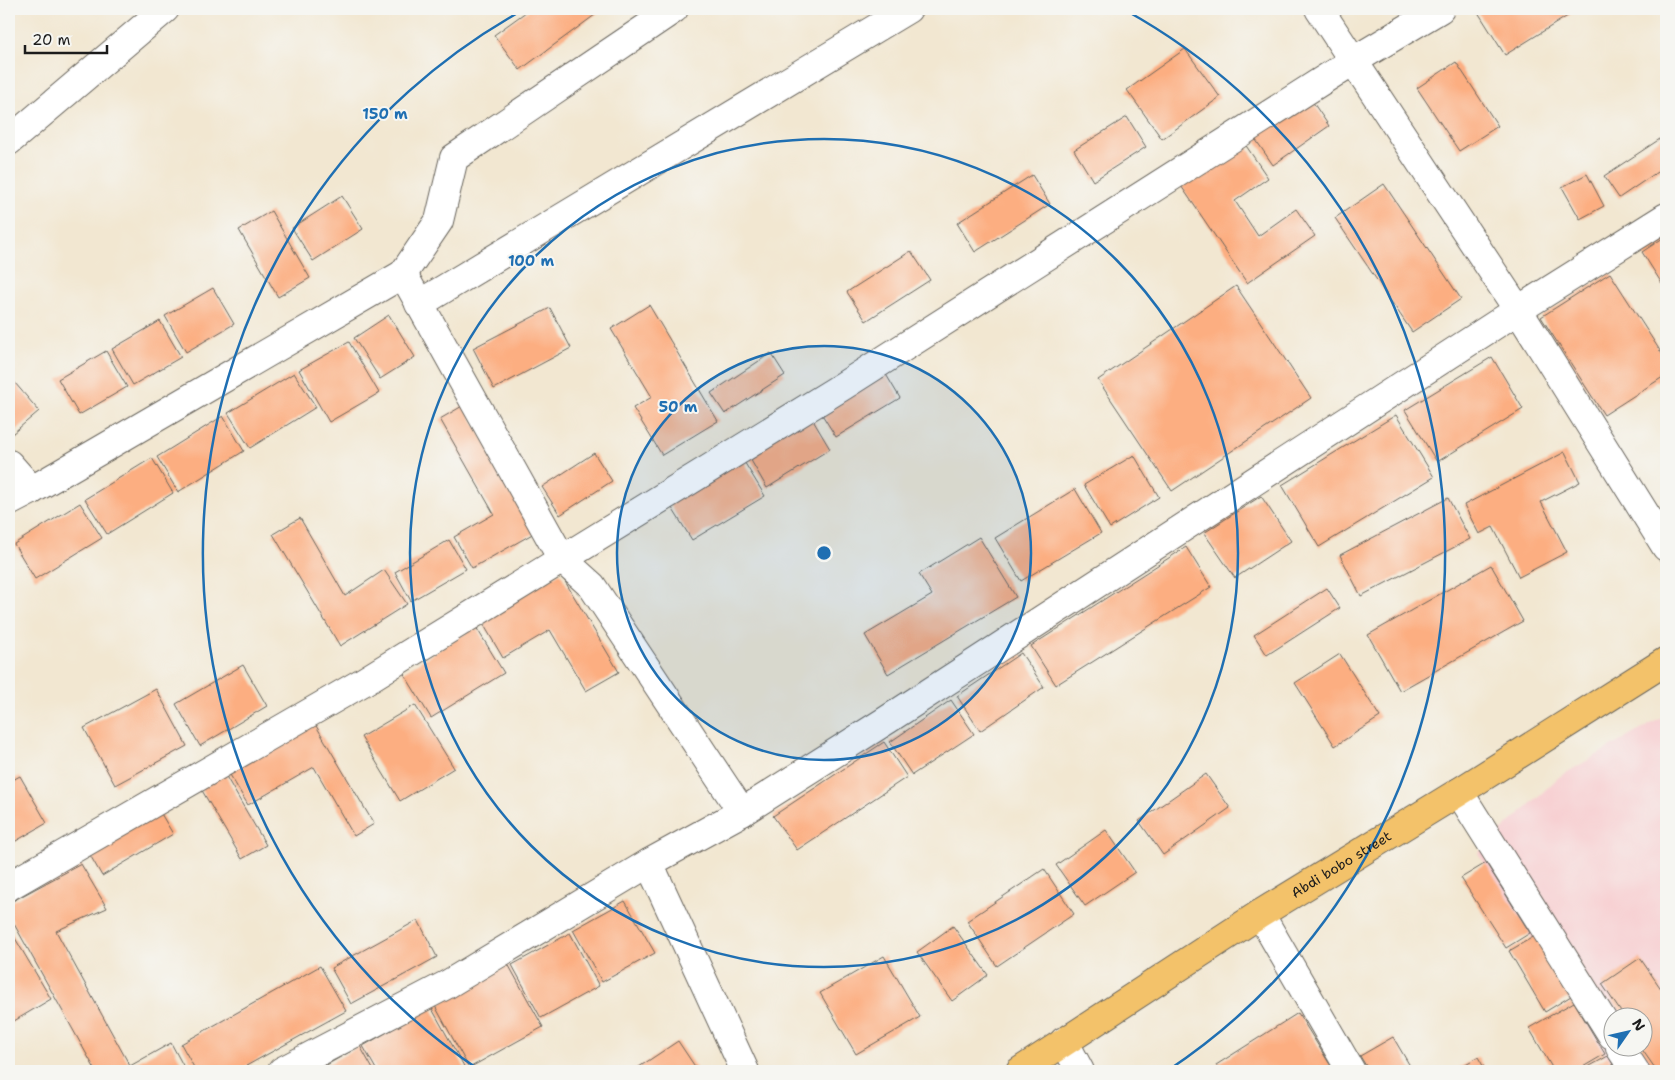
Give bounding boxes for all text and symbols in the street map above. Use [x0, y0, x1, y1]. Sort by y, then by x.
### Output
scale bar [25, 22, 108, 54]
text: 20 m [32, 30, 71, 50]
text: 150 m [362, 104, 408, 124]
text: 100 m [508, 251, 554, 271]
text: 50 m [659, 397, 698, 417]
centre of rings [815, 544, 833, 562]
street label: Abdi bobo street [1288, 827, 1395, 902]
north arrow [1602, 1008, 1652, 1058]
text: N [1628, 1015, 1649, 1034]

